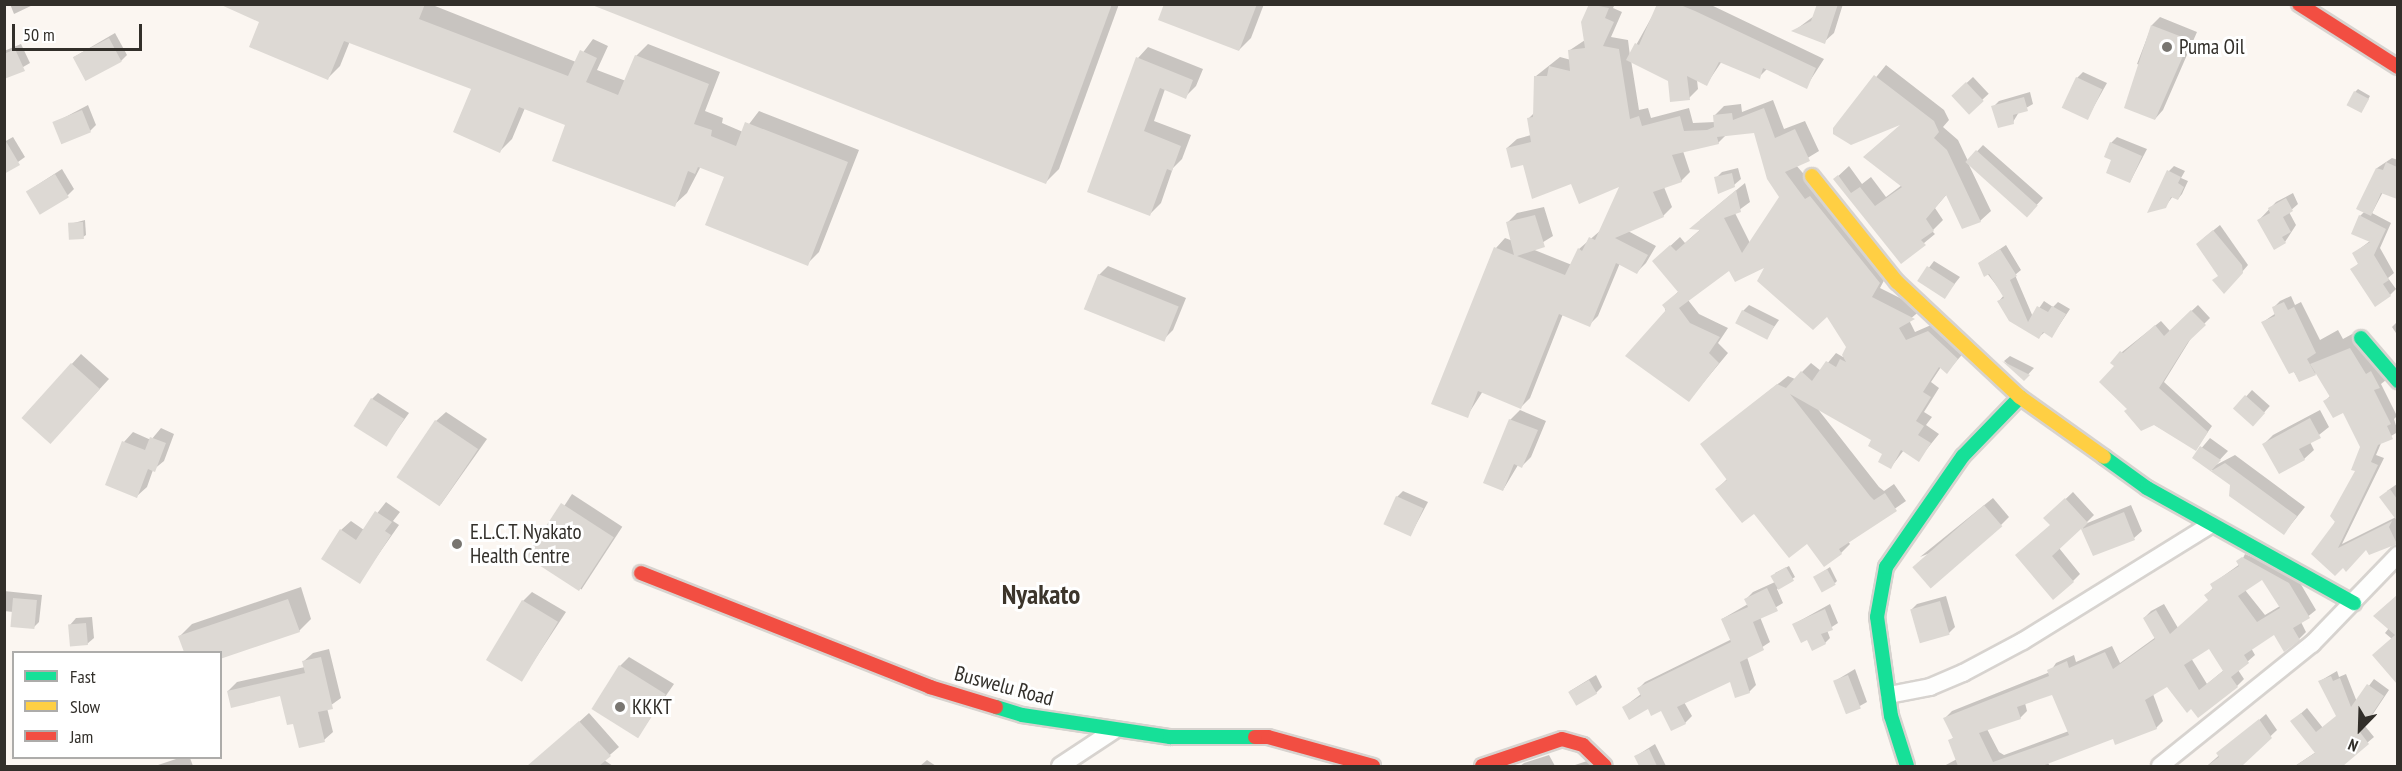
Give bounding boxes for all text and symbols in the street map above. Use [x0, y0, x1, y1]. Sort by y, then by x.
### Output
scale bar [15, 12, 146, 50]
text: 50 m [23, 23, 55, 46]
place label: Puma Oil [2179, 34, 2245, 60]
marker: Puma Oil [2160, 40, 2174, 54]
place label: E.L.C.T. Nyakato Health Centre [470, 519, 583, 569]
marker: E.L.C.T. Nyakato Health Centre [448, 535, 466, 553]
district label: Nyakato [1002, 579, 1080, 611]
legend [12, 651, 222, 759]
street label: Buswelu Road [952, 661, 1056, 711]
text: Fast [70, 665, 96, 688]
place label: KKKT [632, 694, 672, 720]
text: Slow [70, 695, 100, 718]
north arrow [2330, 699, 2390, 759]
marker: KKKT [613, 700, 627, 714]
text: Jam [70, 725, 93, 748]
text: N [2345, 735, 2361, 756]

